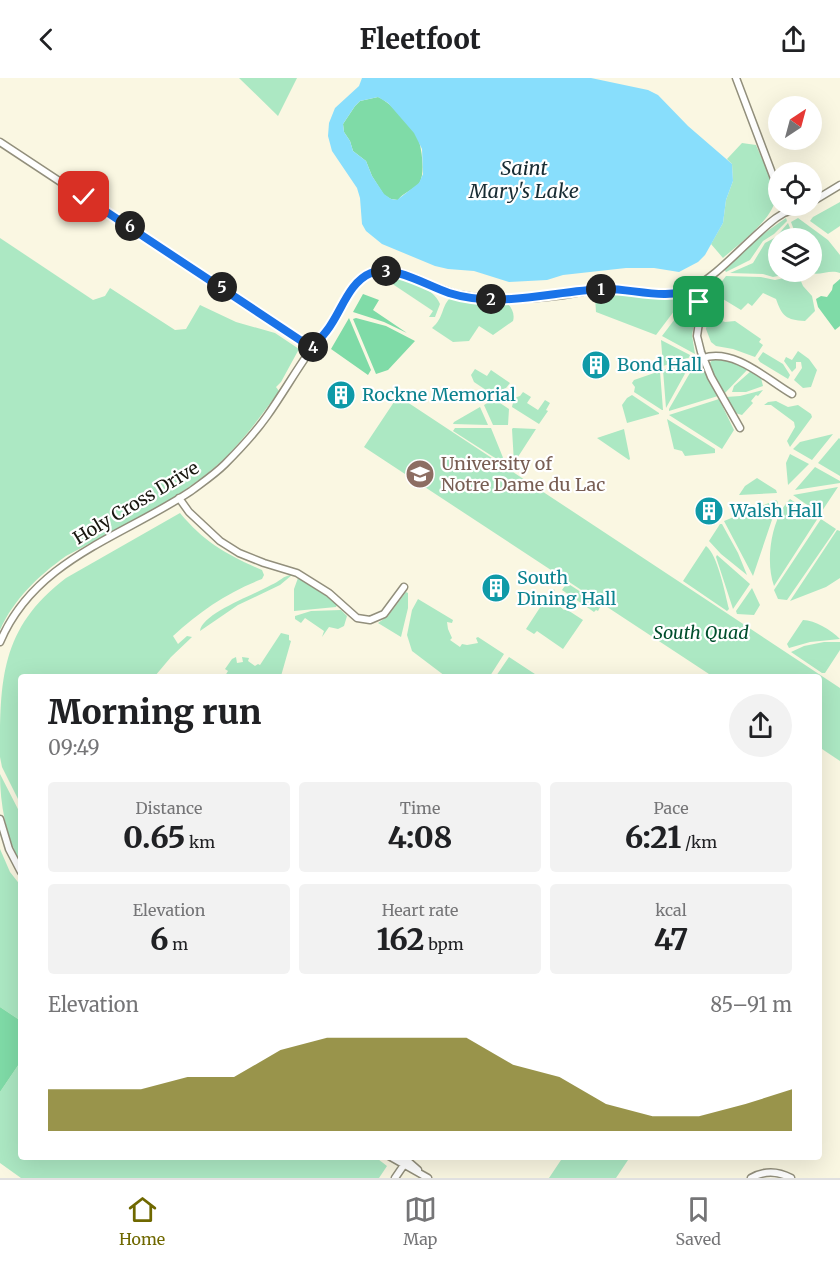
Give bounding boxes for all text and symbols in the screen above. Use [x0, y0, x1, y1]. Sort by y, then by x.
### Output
text: Fleetfoot [359, 22, 481, 56]
icon: back [30, 23, 63, 56]
icon: share [777, 23, 810, 56]
north arrow [768, 96, 822, 150]
map controls [768, 96, 822, 282]
water label: Saint Mary's Lake [468, 155, 579, 203]
button: locate [768, 162, 822, 216]
pin [58, 171, 109, 222]
icon: check [67, 180, 100, 213]
pin: 6 [115, 211, 145, 241]
text: 6 [125, 216, 135, 236]
button: layers [768, 228, 822, 282]
pin: 3 [371, 256, 401, 286]
text: 3 [381, 261, 391, 281]
pin: 5 [207, 272, 237, 302]
pin: 1 [586, 274, 616, 304]
pin [673, 276, 724, 327]
text: 5 [217, 277, 227, 297]
text: 1 [597, 279, 605, 299]
pin: 2 [476, 284, 506, 314]
icon: arrive [682, 285, 715, 318]
text: 2 [486, 289, 496, 309]
pin: 4 [298, 332, 328, 362]
text: 4 [308, 337, 318, 357]
building icon: Bond Hall [580, 349, 612, 381]
place label: Bond Hall [617, 353, 703, 376]
building icon: Rockne Memorial [325, 379, 357, 411]
place label: Rockne Memorial [362, 383, 516, 406]
place label: University of Notre Dame du Lac [441, 452, 605, 496]
street label: Holy Cross Drive [69, 456, 203, 549]
school or university icon: University of Notre Dame du Lac [404, 458, 436, 490]
building icon: Walsh Hall [693, 495, 725, 527]
place label: Walsh Hall [729, 499, 823, 522]
place label: South Dining Hall [517, 566, 617, 610]
building icon: South Dining Hall [480, 572, 512, 604]
park label: South Quad [653, 621, 749, 644]
text: Morning run [48, 692, 261, 733]
button: share [729, 694, 792, 757]
text: 09:49 [48, 735, 100, 760]
text: Distance [136, 798, 202, 818]
text: Time [400, 798, 440, 818]
text: Pace [654, 798, 689, 818]
text: 0.65 [123, 818, 185, 856]
text: 4:08 [388, 818, 452, 856]
text: 6:21 [625, 818, 681, 856]
text: km [185, 832, 215, 852]
text: /km [681, 832, 717, 852]
text: Elevation [133, 900, 205, 920]
text: Heart rate [382, 900, 458, 920]
text: kcal [655, 900, 687, 920]
text: 6 [150, 920, 168, 958]
text: 162 [376, 920, 424, 958]
text: 47 [654, 920, 688, 958]
text: m [168, 934, 188, 954]
text: bpm [424, 934, 464, 954]
text: Elevation [48, 992, 139, 1017]
text: 85–91 m [710, 992, 792, 1017]
tab: Home [119, 1193, 165, 1249]
tab: Map [403, 1193, 437, 1249]
tab: Saved [676, 1193, 721, 1249]

